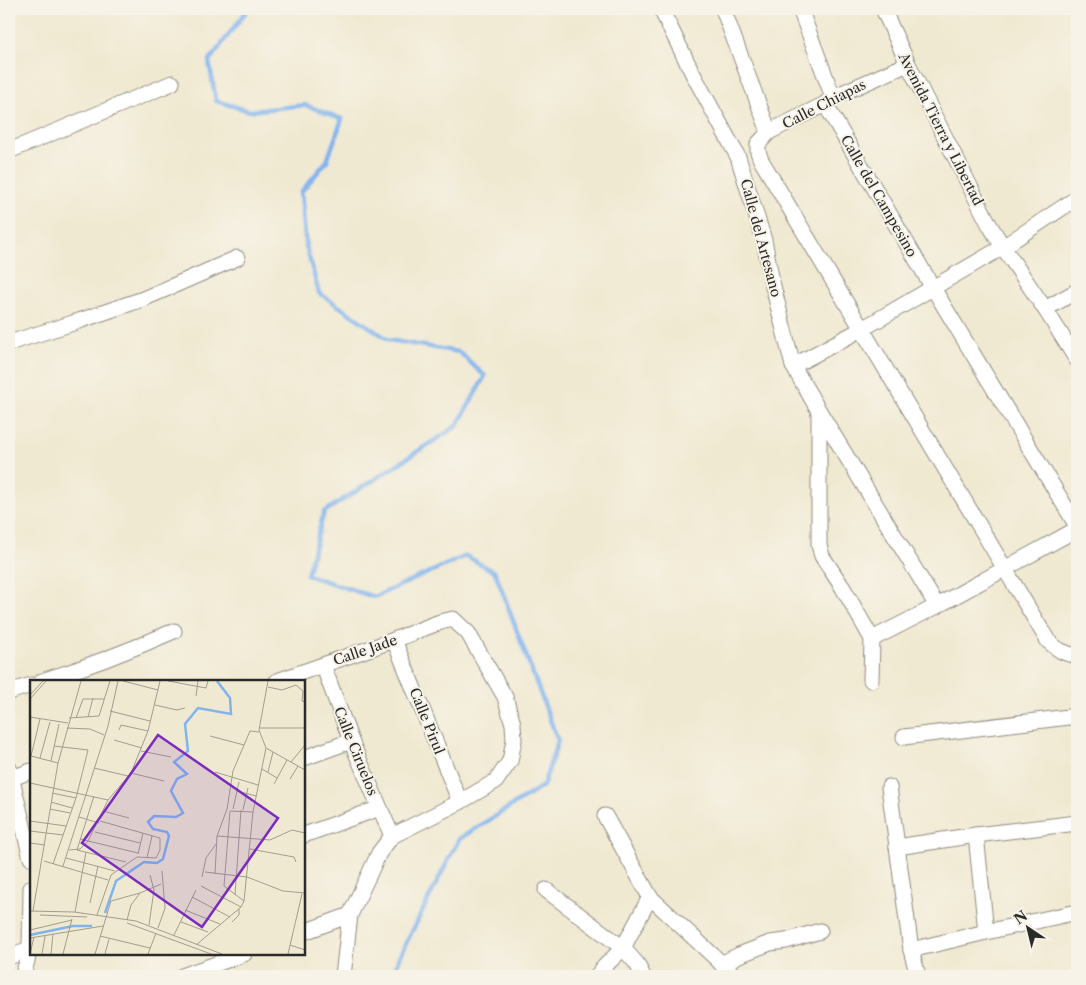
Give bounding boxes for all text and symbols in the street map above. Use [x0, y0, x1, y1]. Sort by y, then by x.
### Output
street label: Avenida Tierra y Libertad [894, 49, 988, 209]
street label: Calle Chiapas [779, 75, 869, 133]
street label: Calle del Campesino [837, 132, 921, 260]
street label: Calle del Artesano [737, 177, 785, 299]
street label: Calle Jade [331, 631, 400, 669]
inset map [30, 680, 305, 955]
street label: Calle Pirul [405, 685, 449, 757]
street label: Calle Ciruelos [330, 704, 382, 798]
north arrow [1004, 902, 1054, 952]
text: N [1010, 906, 1031, 928]

